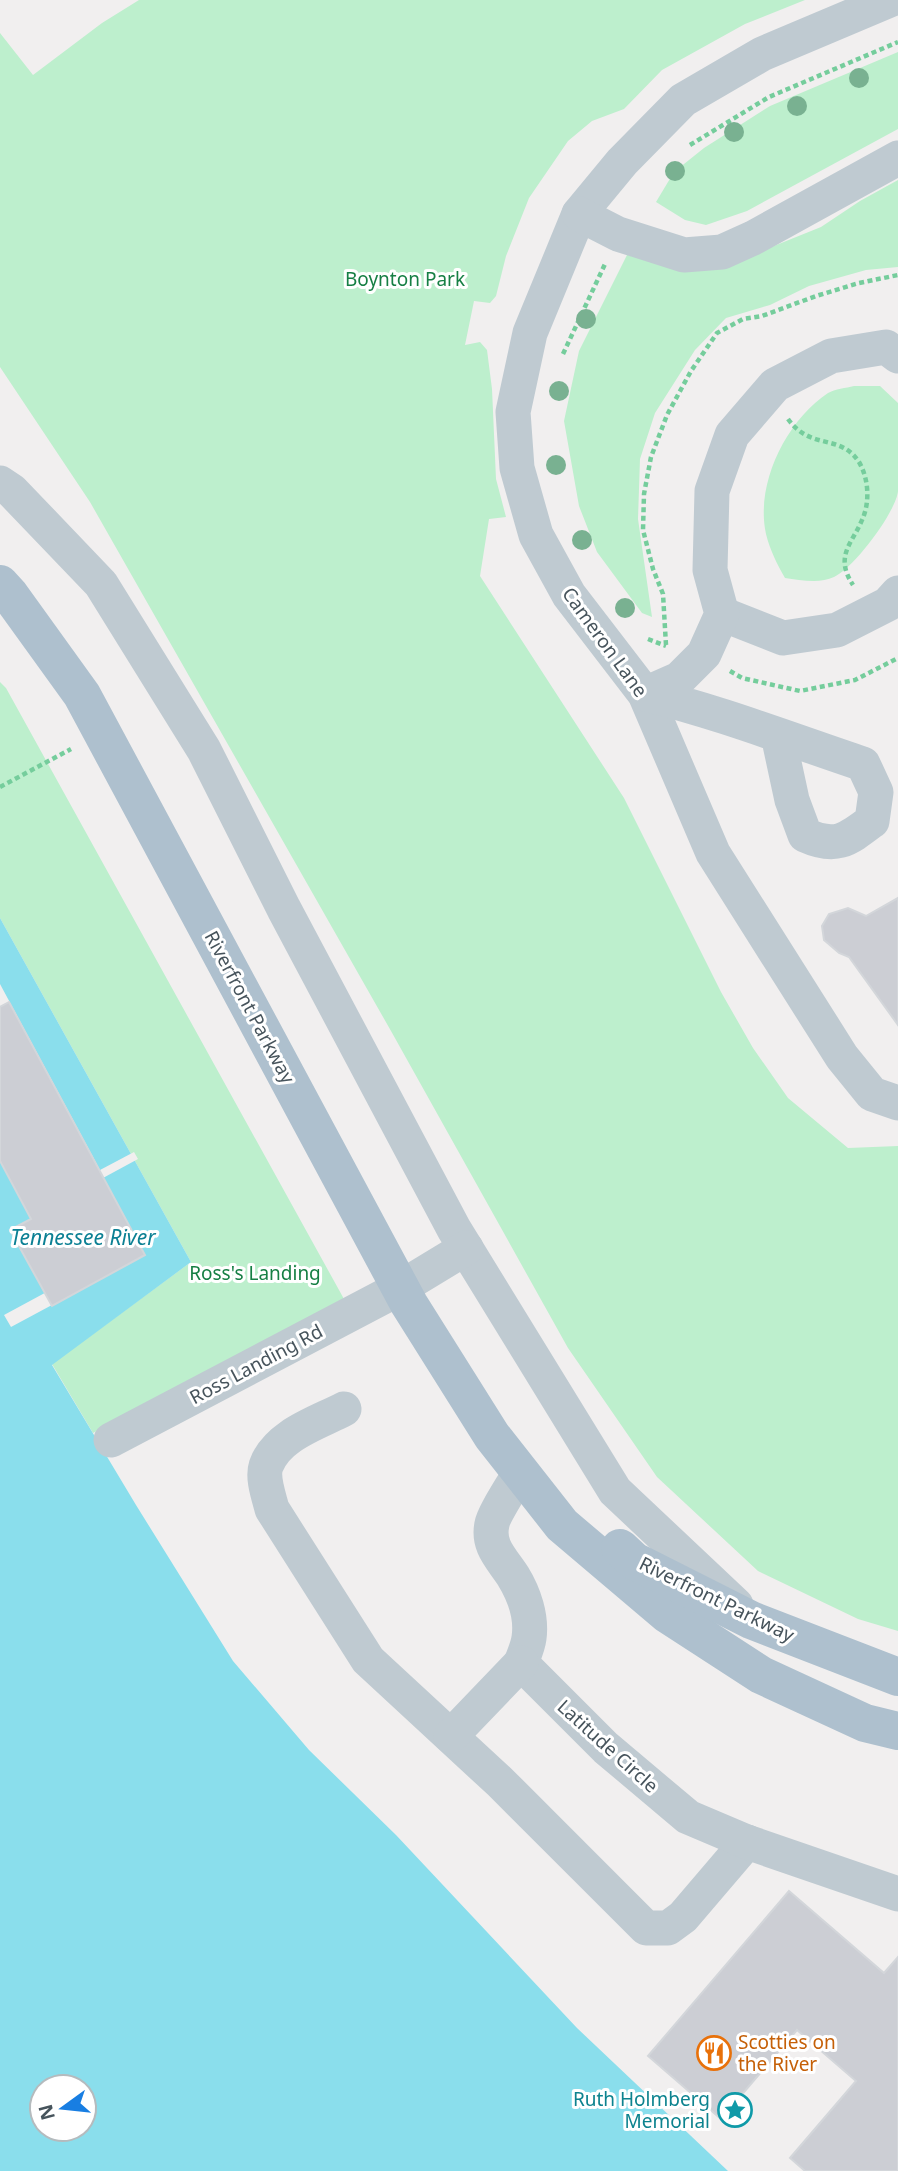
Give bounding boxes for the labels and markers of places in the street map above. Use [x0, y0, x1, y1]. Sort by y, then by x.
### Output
place label: Scotties on the River [738, 2029, 836, 2077]
restaurant icon: Scotties on the River [695, 2034, 733, 2072]
place label: Ruth Holmberg Memorial [573, 2086, 710, 2134]
place icon: Ruth Holmberg Memorial [716, 2091, 754, 2129]

